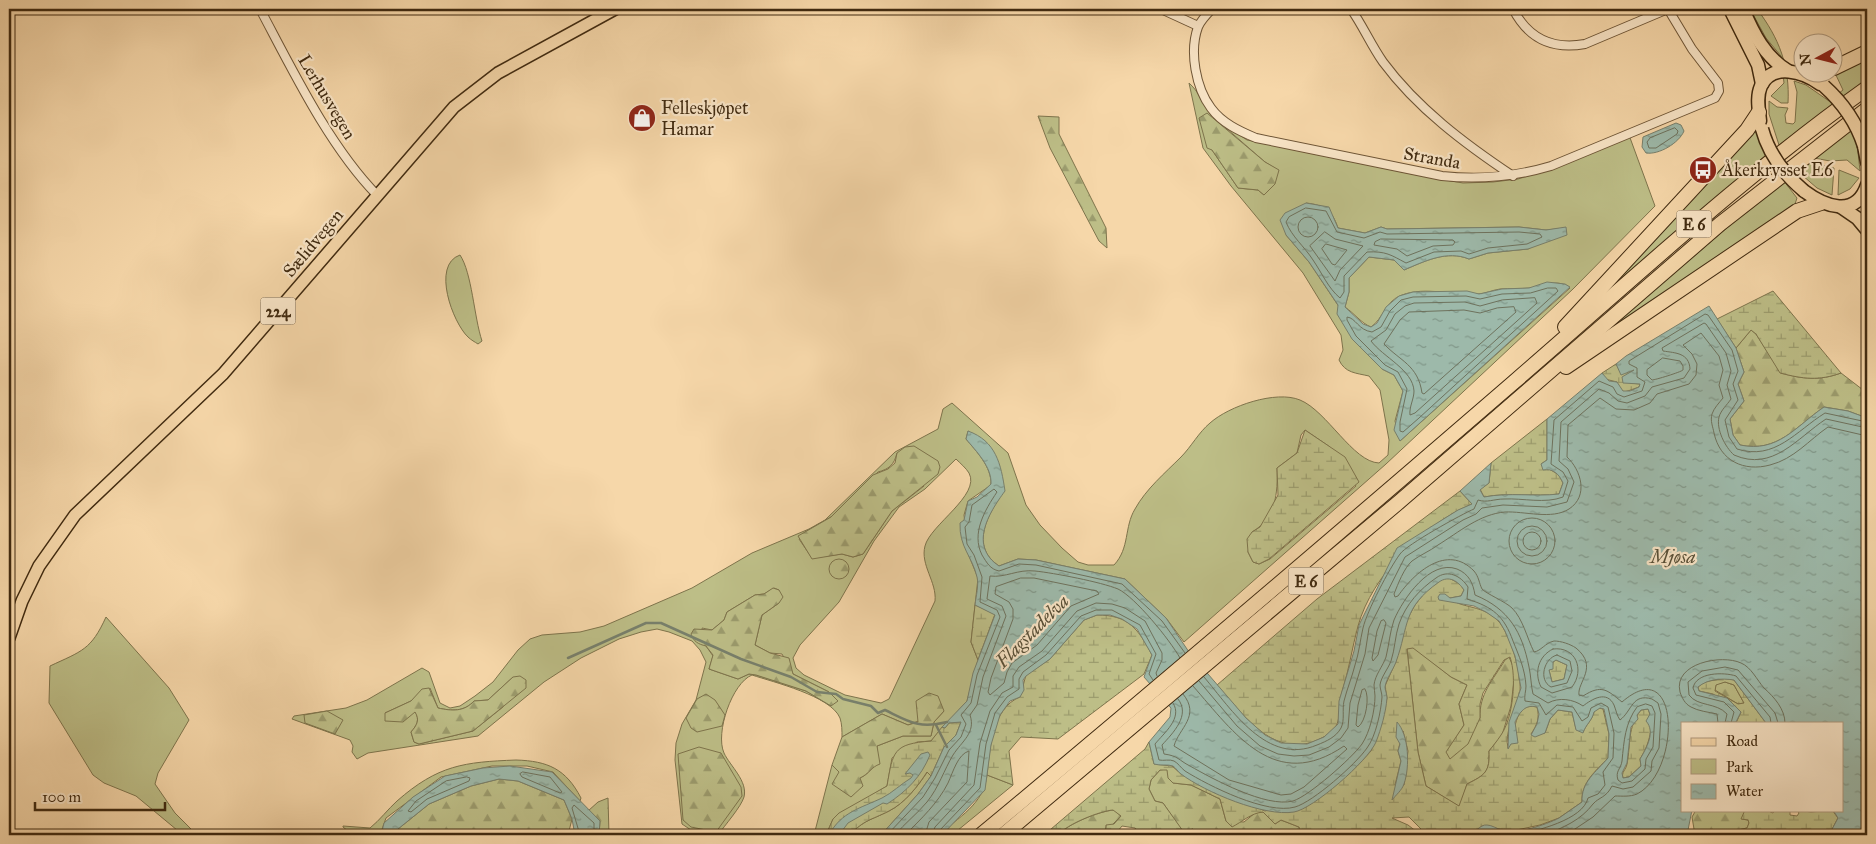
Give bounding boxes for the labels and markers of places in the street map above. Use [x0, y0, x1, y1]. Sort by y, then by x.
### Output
place label: Felleskjøpet Hamar [661, 97, 749, 140]
shop icon: Felleskjøpet Hamar [627, 103, 657, 133]
bus stop icon: Åkerkrysset E6 [1688, 155, 1718, 185]
place label: Åkerkrysset E6 [1721, 159, 1834, 181]

